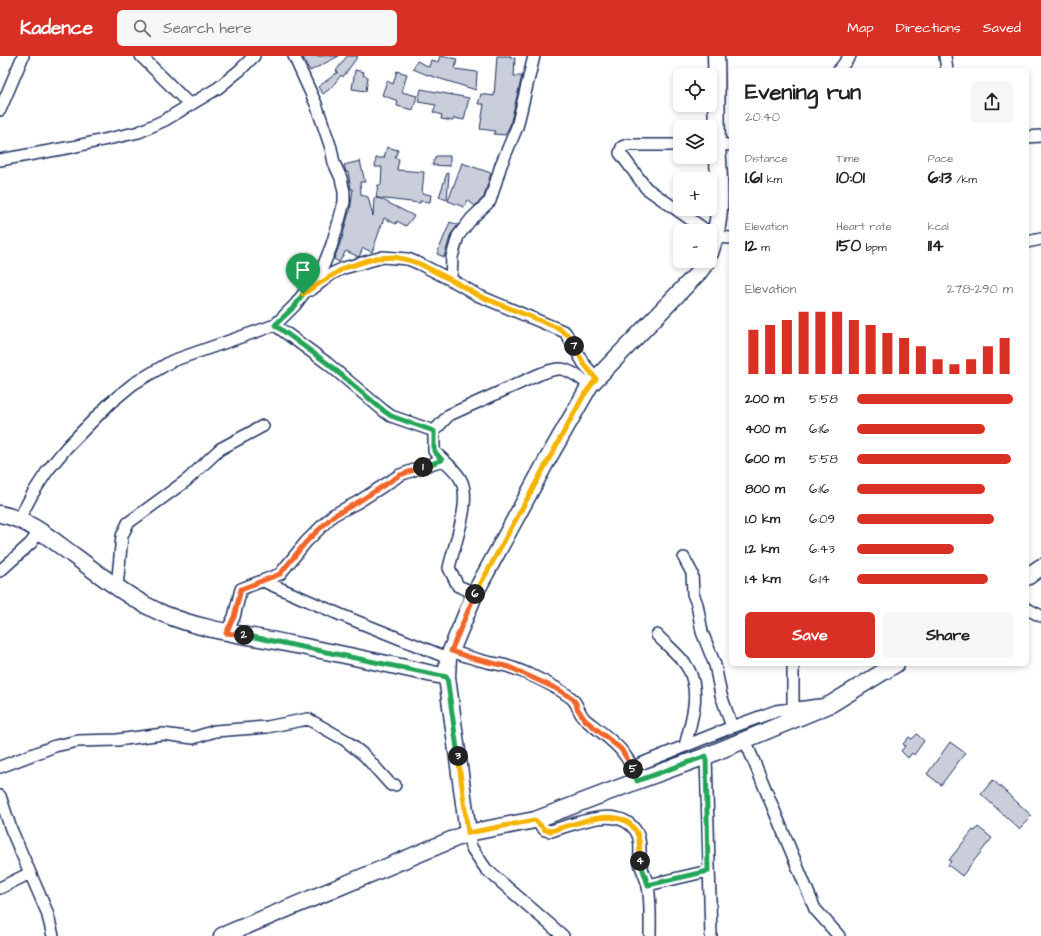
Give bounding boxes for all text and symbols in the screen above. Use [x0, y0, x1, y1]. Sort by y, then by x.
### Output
search box [117, 10, 397, 46]
text: Kadence [20, 15, 93, 42]
icon: search [131, 17, 153, 39]
text: Search here [163, 18, 252, 39]
text: Map [847, 18, 874, 38]
text: Directions [896, 18, 961, 38]
text: Saved [983, 18, 1021, 38]
map controls [673, 68, 717, 268]
button: locate [673, 68, 717, 112]
text: Evening run [745, 77, 861, 108]
button: share [971, 81, 1013, 123]
text: 20:40 [745, 108, 780, 126]
button: layers [673, 120, 717, 164]
text: Distance [745, 151, 788, 166]
text: Time [836, 151, 859, 166]
text: Pace [928, 151, 953, 166]
text: 1.61 [745, 166, 762, 190]
text: 10:01 [836, 166, 865, 190]
text: 6:13 [928, 166, 952, 190]
button: + [673, 172, 717, 216]
text: km [762, 172, 782, 187]
text: /km [952, 172, 977, 187]
text: Elevation [745, 219, 788, 234]
text: Heart rate [836, 219, 892, 234]
text: kcal [928, 219, 949, 234]
button: − [673, 224, 717, 268]
text: 12 [745, 234, 757, 258]
text: 150 [836, 234, 861, 258]
text: 114 [928, 234, 944, 258]
text: m [757, 240, 770, 255]
text: bpm [861, 240, 887, 255]
pin [286, 253, 320, 294]
icon: arrive [292, 259, 314, 281]
text: Elevation [745, 280, 796, 298]
text: 278–290 m [947, 280, 1013, 298]
pin: 7 [564, 336, 584, 356]
text: 7 [571, 338, 577, 353]
text: 200 m [745, 390, 784, 408]
text: 5:58 [809, 390, 838, 408]
text: 400 m [745, 420, 786, 438]
text: 6:16 [809, 420, 829, 438]
text: 600 m [745, 450, 785, 468]
text: 5:58 [809, 450, 838, 468]
pin: 1 [413, 457, 433, 477]
text: 1 [422, 459, 424, 474]
text: 800 m [745, 480, 785, 498]
text: 6:16 [809, 480, 829, 498]
text: 1.0 km [745, 510, 780, 528]
text: 6:09 [809, 510, 835, 528]
text: 1.2 km [745, 540, 779, 558]
text: 6:43 [809, 540, 835, 558]
text: 1.4 km [745, 570, 781, 588]
text: 6:14 [809, 570, 830, 588]
pin: 6 [465, 584, 485, 604]
text: 6 [472, 586, 478, 601]
button: Save [745, 612, 875, 658]
button: Share [883, 612, 1013, 658]
pin: 2 [234, 625, 254, 645]
text: 2 [241, 627, 247, 642]
pin: 3 [448, 746, 468, 766]
text: 3 [455, 748, 461, 763]
pin: 5 [623, 759, 643, 779]
text: 5 [629, 761, 637, 776]
pin: 4 [630, 851, 650, 871]
text: 4 [636, 853, 644, 868]

